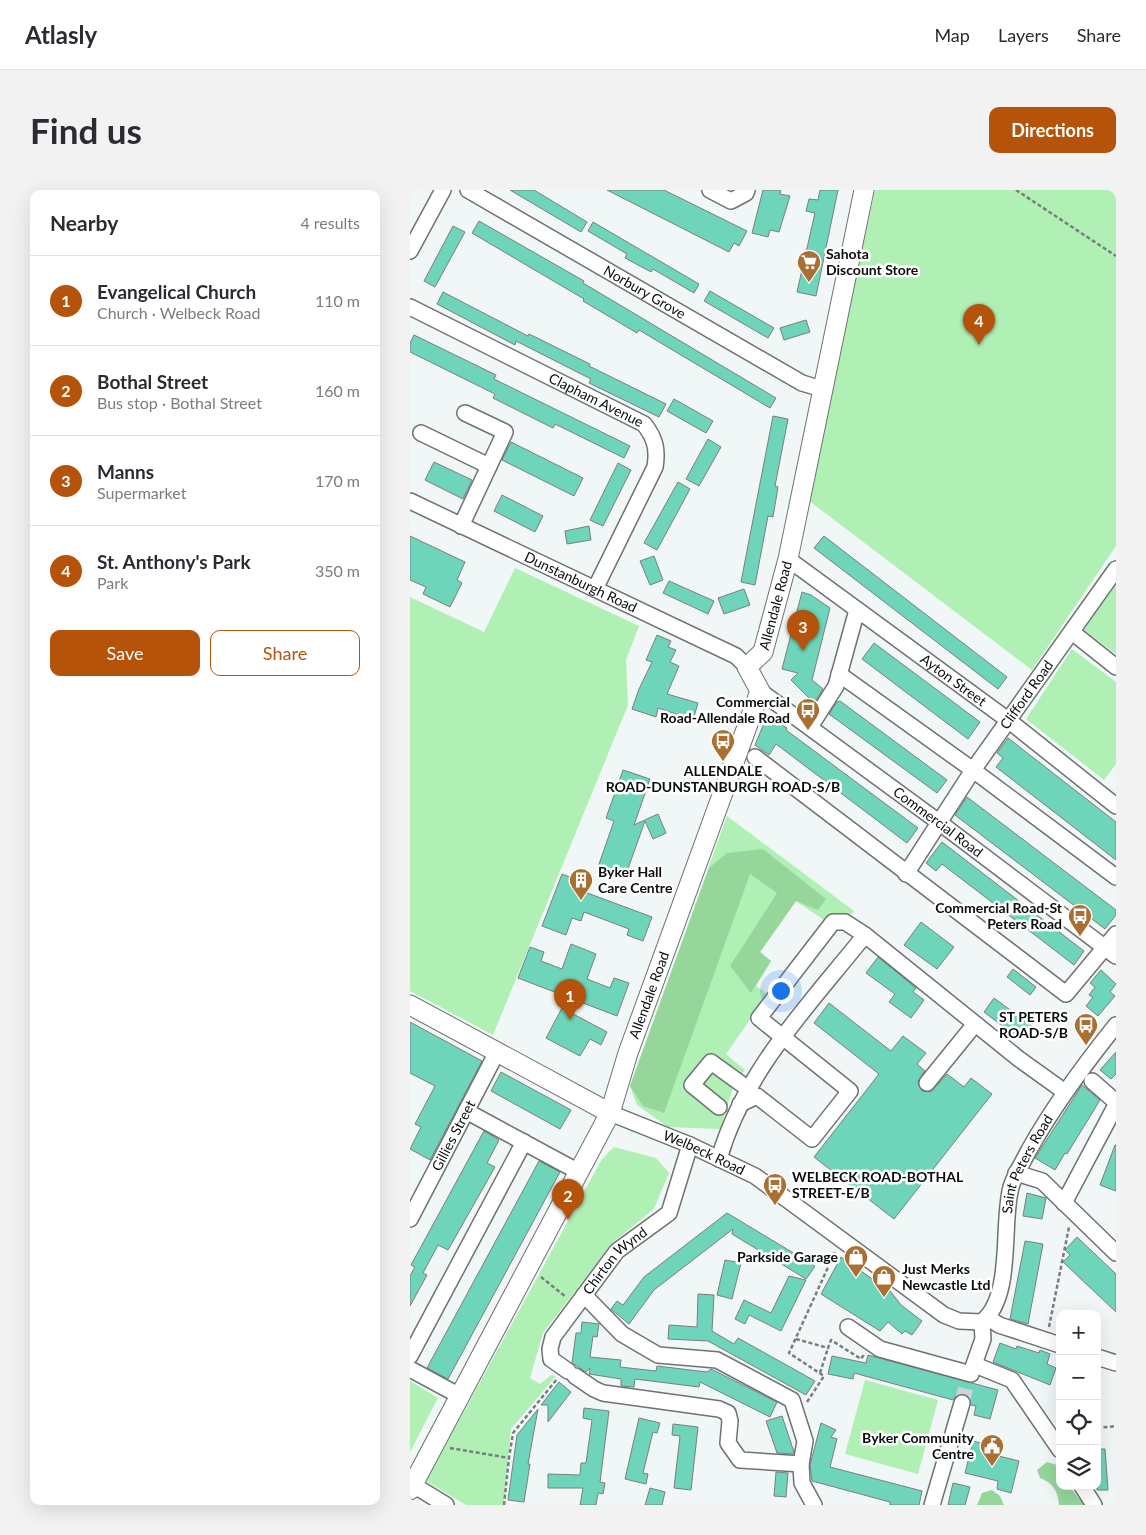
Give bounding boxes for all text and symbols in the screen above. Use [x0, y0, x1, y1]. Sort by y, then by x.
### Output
text: Atlasly [25, 20, 97, 49]
text: Map [934, 24, 970, 46]
text: Layers [998, 24, 1049, 46]
text: Share [1077, 24, 1121, 46]
button: Directions [989, 107, 1116, 153]
text: Find us [30, 109, 142, 151]
text: Nearby [50, 210, 118, 235]
text: 4 results [300, 213, 360, 232]
place label: Sahota Discount Store [826, 245, 919, 278]
supermarket icon: Sahota Discount Store [796, 249, 822, 283]
street label: Norbury Grove [601, 261, 689, 322]
text: Evangelical Church [97, 280, 256, 303]
text: 1 [61, 291, 71, 310]
text: 110 m [315, 291, 360, 310]
text: Church · Welbeck Road [97, 303, 260, 322]
pin: 4 [963, 304, 995, 345]
street label: Clapham Avenue [546, 369, 646, 430]
text: Bothal Street [97, 370, 208, 393]
text: 2 [61, 381, 71, 400]
text: 160 m [315, 381, 360, 400]
text: Bus stop · Bothal Street [97, 393, 262, 412]
text: Manns [97, 460, 154, 483]
text: 3 [61, 471, 71, 490]
text: 170 m [315, 471, 360, 490]
text: Supermarket [97, 483, 186, 502]
street label: Dunstanburgh Road [522, 548, 640, 616]
text: St. Anthony's Park [97, 550, 251, 573]
street label: Allendale Road [755, 559, 795, 652]
text: 4 [61, 561, 71, 580]
text: 350 m [315, 561, 360, 580]
text: Park [97, 573, 128, 592]
pin: 3 [787, 610, 819, 651]
button: Save [50, 630, 200, 676]
button: Share [210, 630, 360, 676]
street label: Ayton Street [917, 650, 990, 709]
street label: Clifford Road [996, 657, 1056, 732]
place label: Commercial Road-Allendale Road [660, 693, 790, 726]
bus stop icon: Commercial Road-Allendale Road [795, 697, 821, 731]
bus stop icon: ALLENDALE ROAD-DUNSTANBURGH ROAD-S/B [710, 728, 736, 762]
place label: ALLENDALE ROAD-DUNSTANBURGH ROAD-S/B [606, 762, 840, 795]
street label: Commercial Road [890, 783, 987, 860]
place label: Byker Hall Care Centre [598, 863, 673, 896]
building icon: Byker Hall Care Centre [568, 867, 594, 901]
place label: Commercial Road-St Peters Road [935, 899, 1063, 932]
bus stop icon: Commercial Road-St Peters Road [1067, 903, 1093, 937]
street label: Allendale Road [625, 949, 672, 1041]
your location [768, 978, 794, 1004]
pin: 1 [554, 979, 586, 1020]
place label: ST PETERS ROAD-S/B [999, 1008, 1068, 1041]
bus stop icon: ST PETERS ROAD-S/B [1073, 1012, 1099, 1046]
street label: Gillies Street [428, 1097, 478, 1174]
street label: Saint Peters Road [998, 1111, 1056, 1214]
street label: Welbeck Road [661, 1126, 748, 1178]
place label: WELBECK ROAD-BOTHAL STREET-E/B [792, 1168, 964, 1201]
bus stop icon: WELBECK ROAD-BOTHAL STREET-E/B [762, 1172, 788, 1206]
pin: 2 [552, 1179, 584, 1220]
street label: Chirton Wynd [579, 1223, 650, 1297]
shop icon: Parkside Garage [843, 1244, 869, 1278]
place label: Parkside Garage [737, 1248, 839, 1265]
place label: Just Merks Newcastle Ltd [902, 1260, 990, 1293]
shop icon: Just Merks Newcastle Ltd [871, 1264, 897, 1298]
map controls [1056, 1310, 1101, 1490]
button: + [1056, 1310, 1101, 1355]
button: − [1056, 1355, 1101, 1400]
button: locate [1056, 1400, 1101, 1445]
place label: Byker Community Centre [862, 1429, 975, 1462]
public building icon: Byker Community Centre [979, 1433, 1005, 1467]
button: layers [1056, 1445, 1101, 1490]

